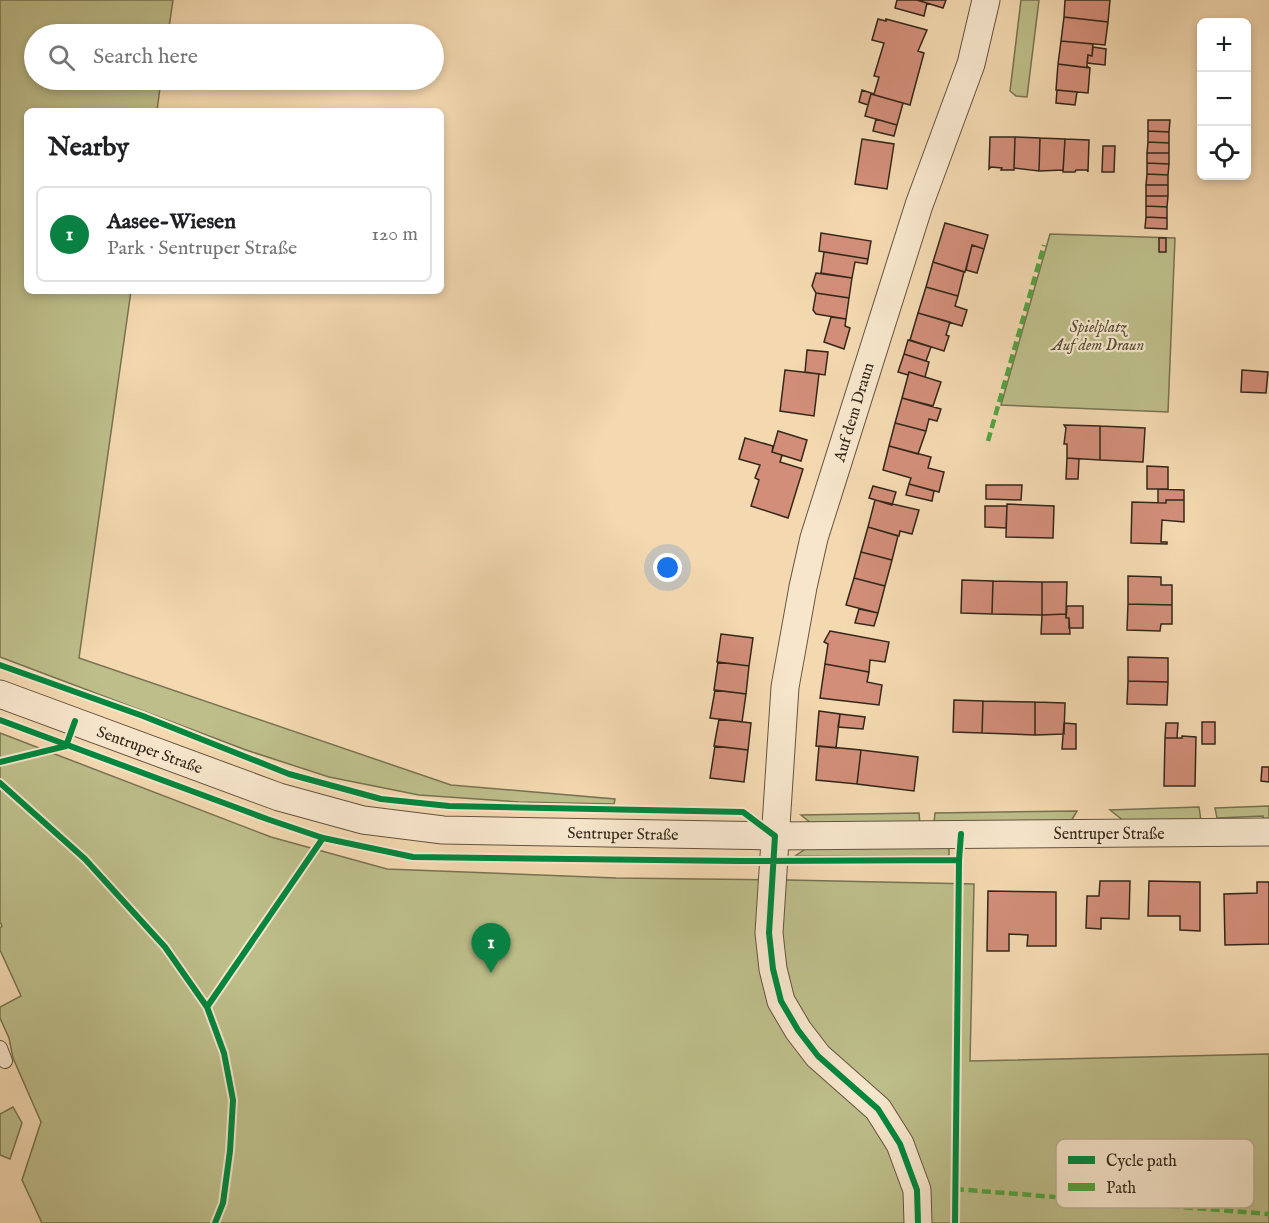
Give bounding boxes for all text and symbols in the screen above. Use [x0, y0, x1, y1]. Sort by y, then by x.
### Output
map controls [1197, 18, 1251, 180]
button: + [1197, 18, 1251, 72]
search box [24, 24, 444, 90]
icon: search [45, 41, 78, 74]
text: Search here [93, 43, 198, 71]
button: − [1197, 72, 1251, 126]
button: locate [1197, 126, 1251, 180]
text: Nearby [48, 131, 129, 164]
text: Aasee-Wiesen [107, 208, 236, 236]
text: 1 [66, 222, 73, 247]
text: 120 m [372, 222, 418, 247]
text: Park · Sentruper Straße [107, 236, 297, 261]
park label: Spielplatz Auf dem Draun [1050, 318, 1144, 356]
street label: Auf dem Draun [830, 360, 880, 466]
your location [653, 553, 682, 582]
street label: Sentruper Straße [94, 722, 205, 779]
street label: Sentruper Straße [567, 824, 679, 846]
street label: Sentruper Straße [1053, 825, 1165, 845]
pin: 1 [472, 924, 510, 973]
legend [1056, 1139, 1254, 1208]
text: Cycle path [1106, 1152, 1177, 1172]
text: Path [1106, 1179, 1137, 1199]

